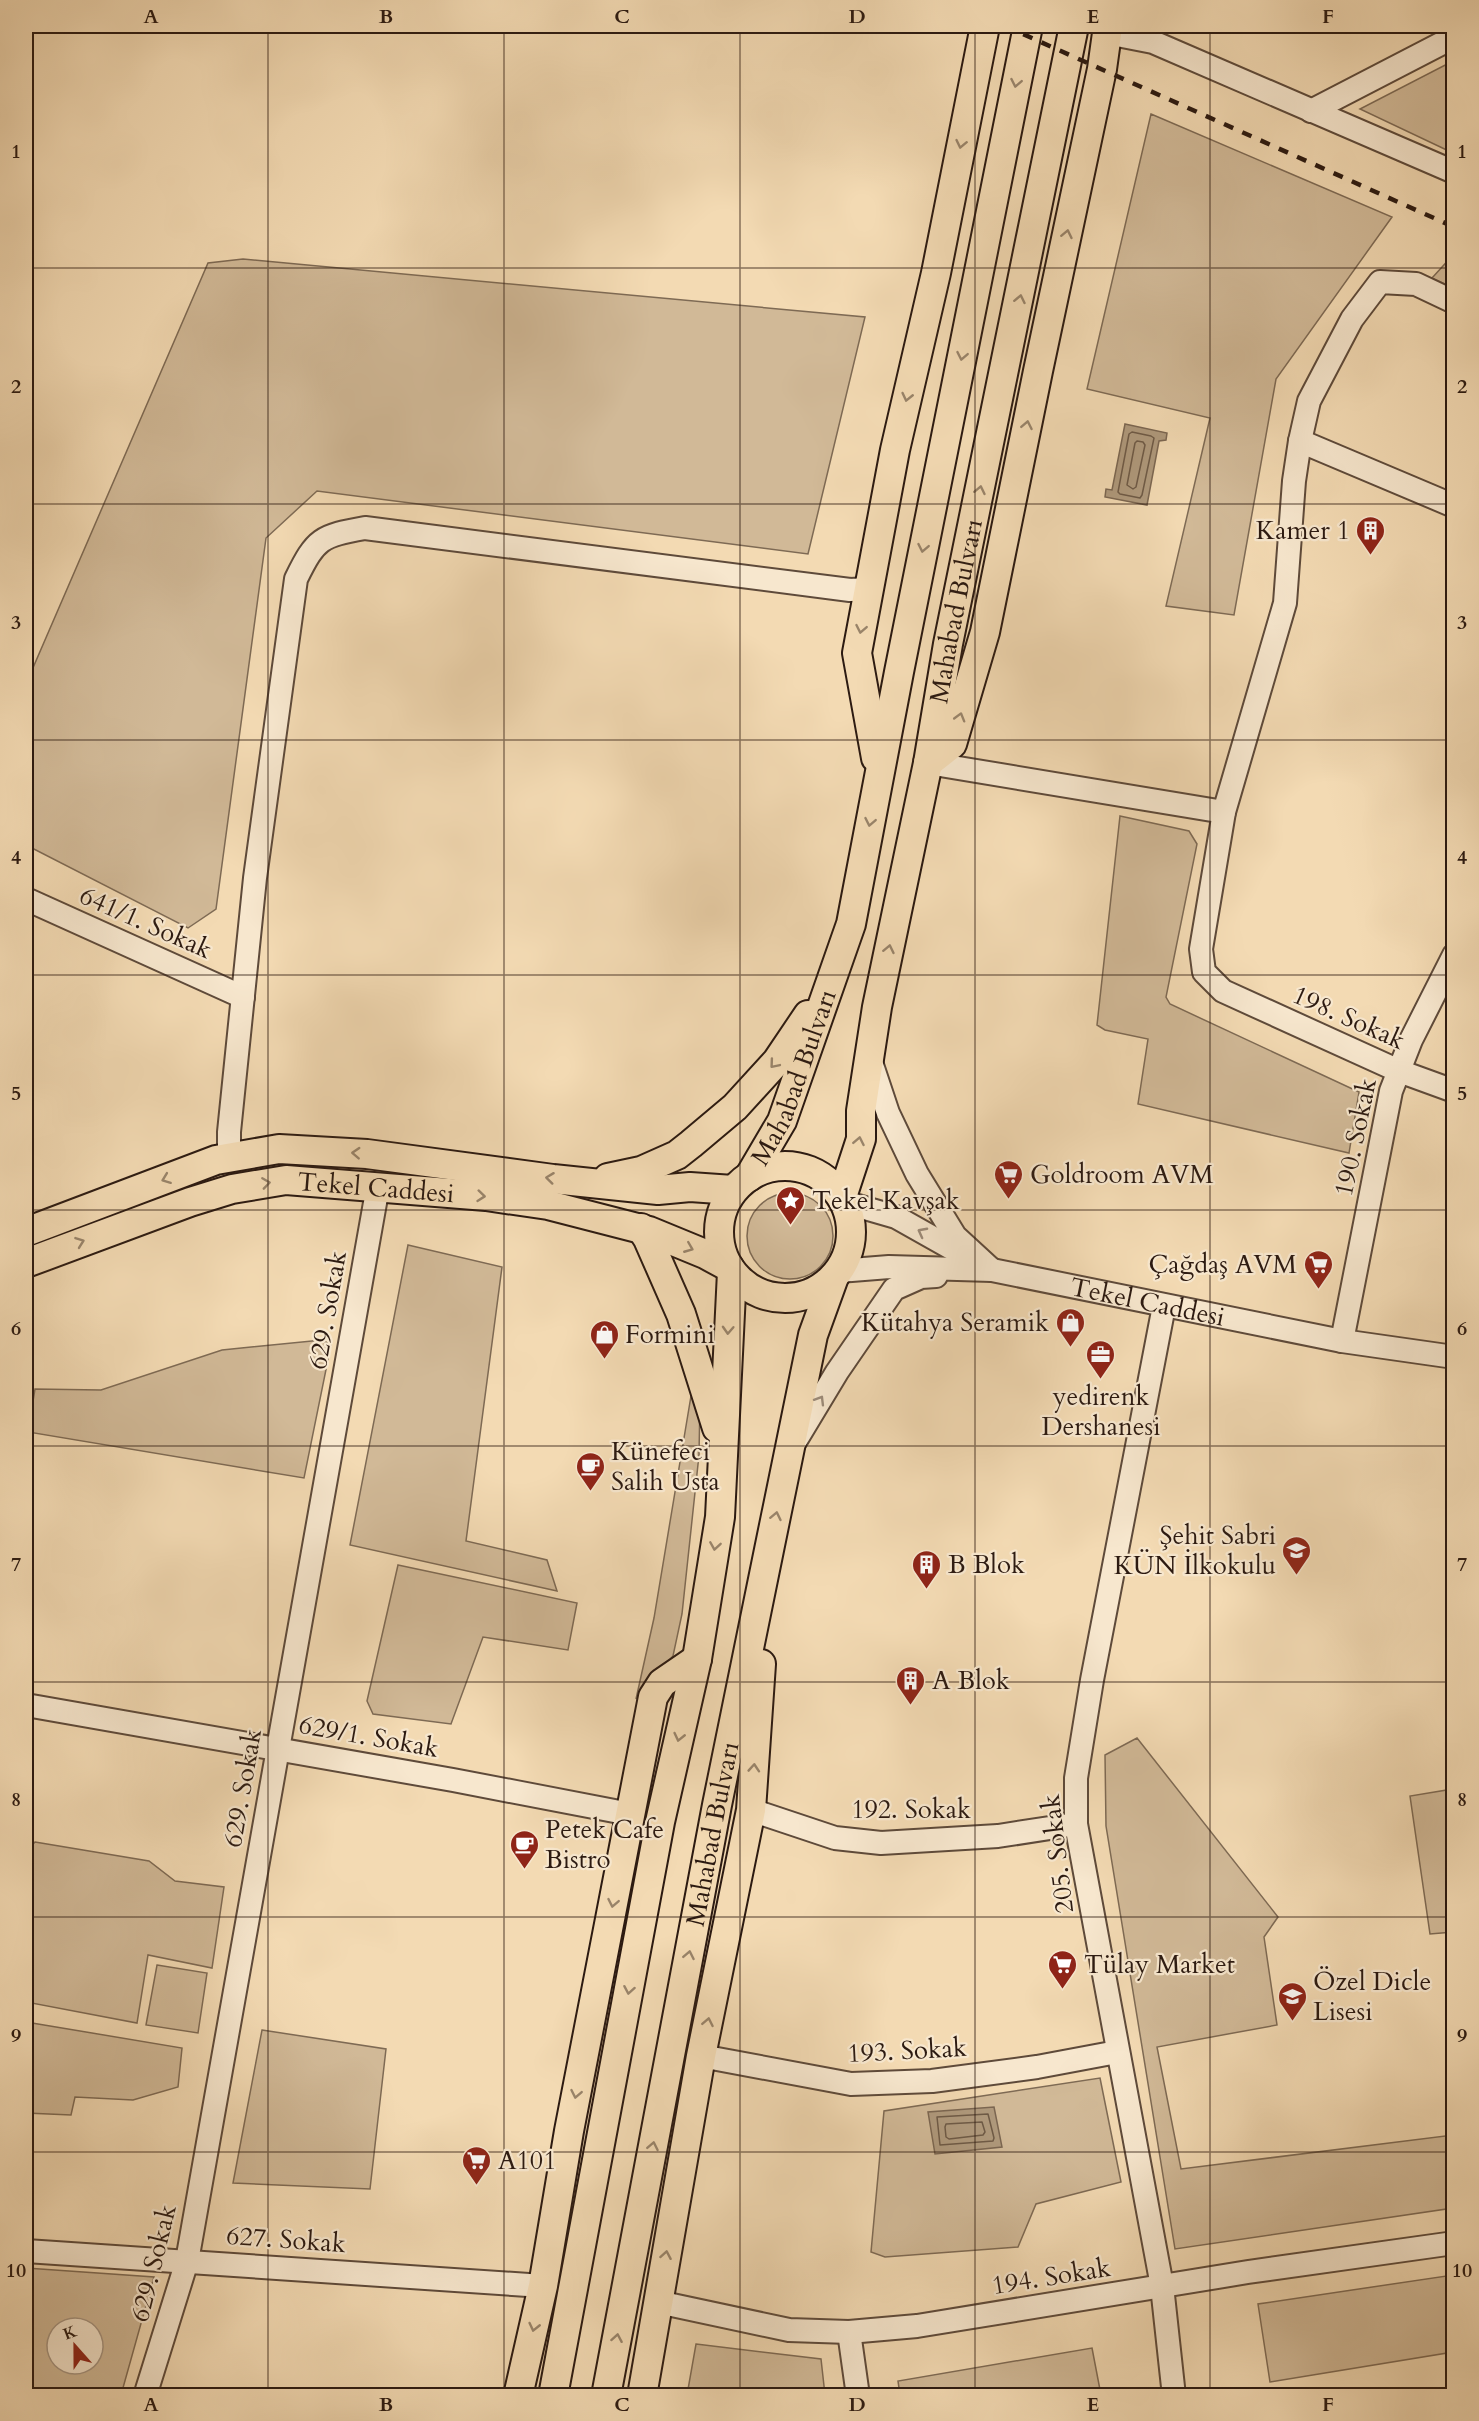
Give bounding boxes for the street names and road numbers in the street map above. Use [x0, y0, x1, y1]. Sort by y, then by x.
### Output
street label: Mahabad Bulvarı [921, 516, 991, 706]
street label: 641/1. Sokak [74, 878, 218, 967]
street label: 198. Sokak [1287, 977, 1411, 1058]
street label: Mahabad Bulvarı [743, 985, 845, 1172]
street label: 190. Sokak [1326, 1075, 1385, 1199]
street label: Tekel Caddesi [296, 1164, 456, 1211]
street label: 629. Sokak [300, 1248, 355, 1372]
street label: Tekel Caddesi [1067, 1269, 1228, 1335]
street label: 629/1. Sokak [296, 1707, 442, 1766]
street label: 629. Sokak [215, 1726, 270, 1850]
street label: Mahabad Bulvarı [678, 1739, 747, 1929]
street label: 192. Sokak [851, 1792, 971, 1827]
street label: 205. Sokak [1033, 1792, 1082, 1915]
street label: 193. Sokak [846, 2030, 968, 2071]
street label: 629. Sokak [122, 2201, 185, 2325]
street label: 627. Sokak [225, 2218, 347, 2261]
street label: 194. Sokak [989, 2250, 1113, 2303]

